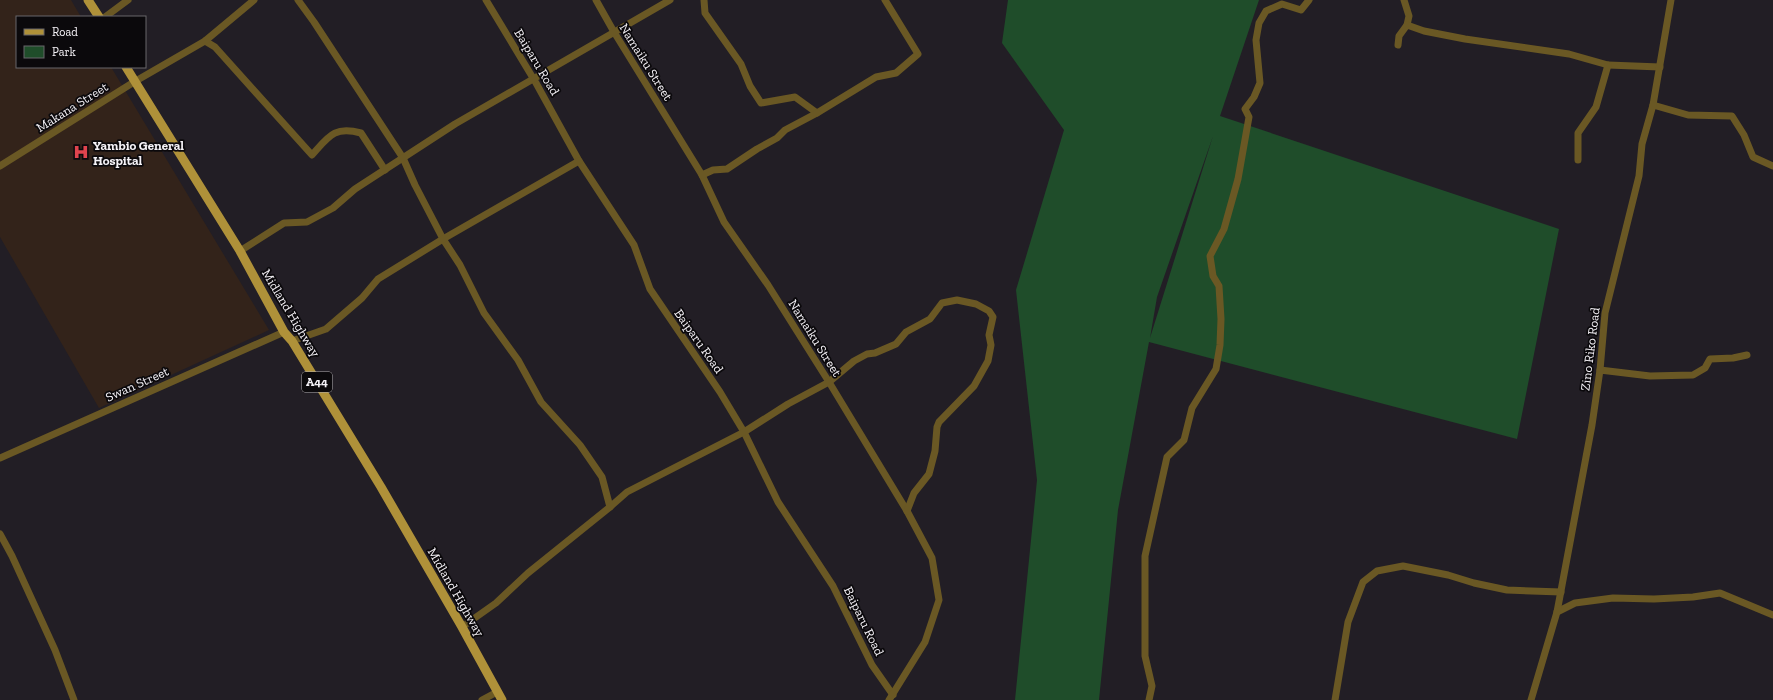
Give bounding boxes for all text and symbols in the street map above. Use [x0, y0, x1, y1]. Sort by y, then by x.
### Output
legend [16, 16, 146, 68]
street label: Namaiku Street [616, 21, 676, 103]
text: Road [52, 25, 78, 39]
street label: Baiparu Road [511, 26, 563, 98]
text: Park [52, 45, 77, 59]
street label: Makana Street [33, 79, 111, 135]
place label: Yambio General Hospital [93, 138, 184, 168]
hospital icon: Yambio General Hospital [72, 143, 90, 161]
street label: Midland Highway [259, 266, 323, 360]
street label: Namaiku Street [785, 297, 845, 379]
street label: Baiparu Road [671, 306, 727, 376]
street label: Zino Riko Road [1577, 306, 1603, 392]
street label: Swan Street [103, 363, 171, 405]
road number: A44 [302, 372, 332, 392]
street label: Midland Highway [425, 545, 488, 639]
street label: Baiparu Road [841, 584, 887, 658]

